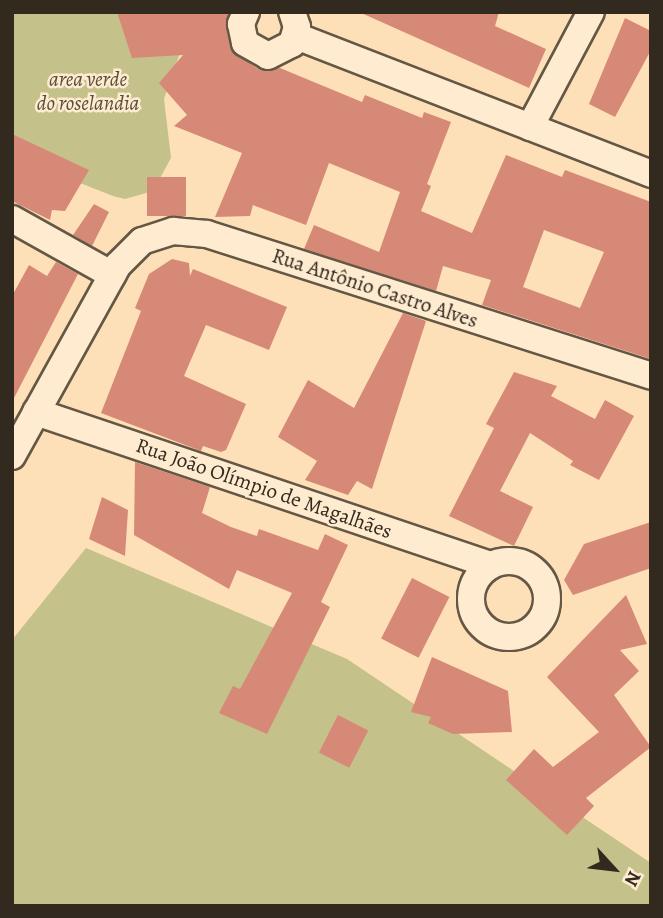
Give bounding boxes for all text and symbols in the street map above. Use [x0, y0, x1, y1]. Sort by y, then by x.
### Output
park label: area verde do roselandia [37, 66, 139, 116]
street label: Rua Antônio Castro Alves [269, 243, 481, 333]
street label: Rua João Olímpio de Magalhães [133, 432, 395, 544]
north arrow [579, 834, 649, 904]
text: N [618, 866, 647, 891]

